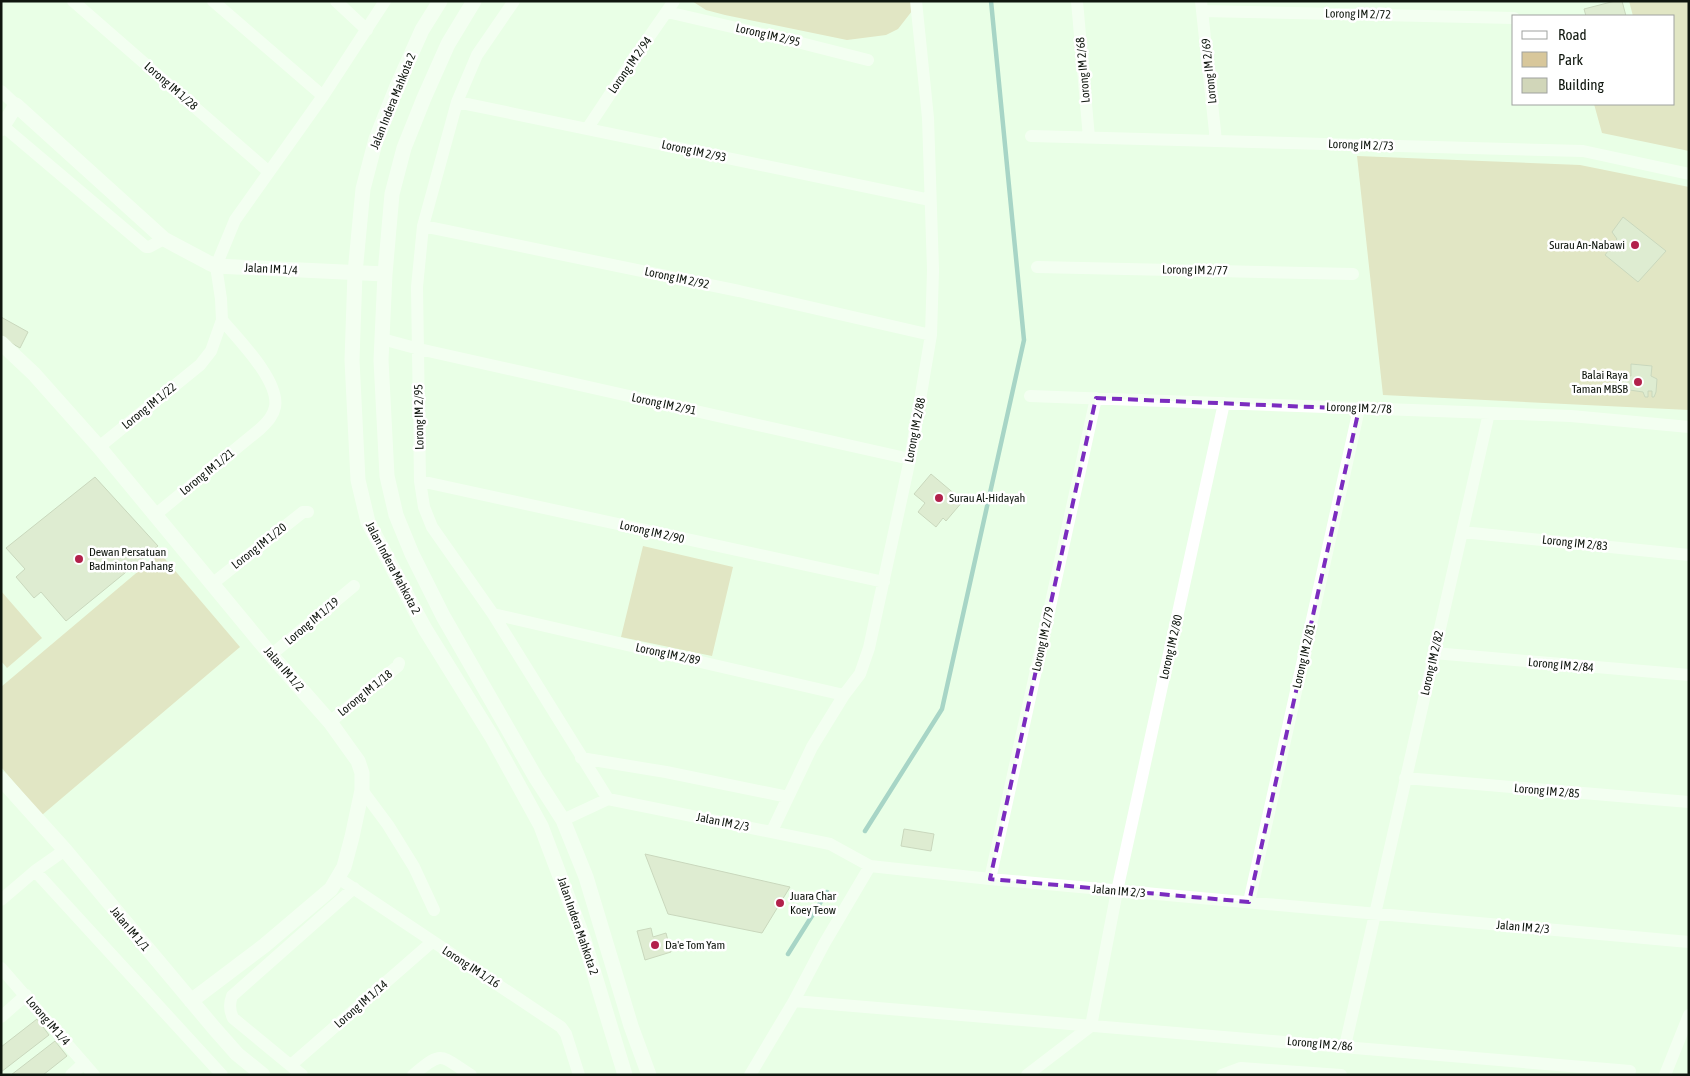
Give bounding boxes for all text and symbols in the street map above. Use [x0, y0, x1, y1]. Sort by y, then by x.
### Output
street label: Lorong IM 2/72 [1325, 6, 1391, 22]
legend [1512, 15, 1675, 105]
street label: Lorong IM 2/95 [734, 21, 802, 49]
text: Road [1558, 26, 1587, 43]
street label: Lorong IM 2/94 [605, 34, 655, 96]
street label: Lorong IM 2/68 [1073, 36, 1093, 103]
street label: Lorong IM 2/69 [1199, 37, 1219, 104]
street label: Jalan Indera Mahkota 2 [367, 51, 419, 151]
text: Park [1558, 51, 1583, 68]
street label: Lorong IM 1/28 [142, 59, 201, 113]
text: Building [1558, 76, 1604, 93]
street label: Lorong IM 2/93 [660, 137, 728, 165]
street label: Lorong IM 2/73 [1328, 137, 1394, 153]
place label: Surau An-Nabawi [1549, 238, 1625, 252]
marker: Surau An-Nabawi [1629, 239, 1641, 251]
street label: Jalan IM 1/4 [244, 261, 299, 277]
street label: Lorong IM 2/77 [1162, 262, 1228, 278]
street label: Lorong IM 2/92 [643, 264, 711, 292]
place label: Balai Raya Taman MBSB [1572, 368, 1628, 396]
marker: Balai Raya Taman MBSB [1632, 376, 1644, 388]
street label: Lorong IM 1/22 [119, 380, 179, 432]
street label: Lorong IM 2/95 [411, 384, 427, 450]
street label: Lorong IM 2/91 [630, 390, 698, 418]
street label: Lorong IM 2/88 [902, 396, 928, 464]
street label: Lorong IM 2/78 [1326, 400, 1392, 416]
street label: Lorong IM 1/21 [177, 446, 237, 498]
place label: Surau Al-Hidayah [949, 491, 1025, 505]
marker: Surau Al-Hidayah [933, 492, 945, 504]
street label: Lorong IM 2/90 [618, 518, 686, 546]
street label: Jalan Indera Mahkota 2 [363, 519, 423, 617]
street label: Lorong IM 1/20 [229, 520, 290, 572]
street label: Lorong IM 2/83 [1542, 533, 1608, 553]
place label: Dewan Persatuan Badminton Pahang [89, 545, 174, 573]
marker: Dewan Persatuan Badminton Pahang [73, 553, 85, 565]
street label: Lorong IM 1/19 [282, 594, 342, 648]
street label: Lorong IM 2/79 [1029, 605, 1057, 673]
street label: Lorong IM 2/80 [1157, 613, 1185, 681]
street label: Lorong IM 2/81 [1290, 622, 1318, 690]
street label: Lorong IM 2/82 [1418, 629, 1446, 697]
street label: Lorong IM 2/89 [634, 640, 702, 668]
street label: Jalan IM 1/2 [261, 644, 307, 694]
street label: Lorong IM 2/84 [1528, 655, 1595, 675]
street label: Lorong IM 1/18 [335, 667, 395, 719]
street label: Lorong IM 2/85 [1514, 781, 1580, 801]
street label: Jalan IM 2/3 [695, 810, 751, 834]
street label: Jalan Indera Mahkota 2 [555, 875, 601, 977]
street label: Jalan IM 2/3 [1092, 882, 1146, 900]
place label: Juara Char Koey Teow [790, 889, 837, 917]
marker: Juara Char Koey Teow [774, 897, 786, 909]
street label: Jalan IM 1/1 [107, 904, 153, 954]
street label: Jalan IM 2/3 [1496, 918, 1550, 936]
place label: Da'e Tom Yam [665, 938, 725, 952]
marker: Da'e Tom Yam [649, 939, 661, 951]
street label: Lorong IM 1/16 [440, 943, 503, 991]
street label: Lorong IM 1/14 [332, 977, 391, 1031]
street label: Lorong IM 1/4 [23, 994, 73, 1049]
street label: Lorong IM 2/86 [1287, 1034, 1354, 1054]

